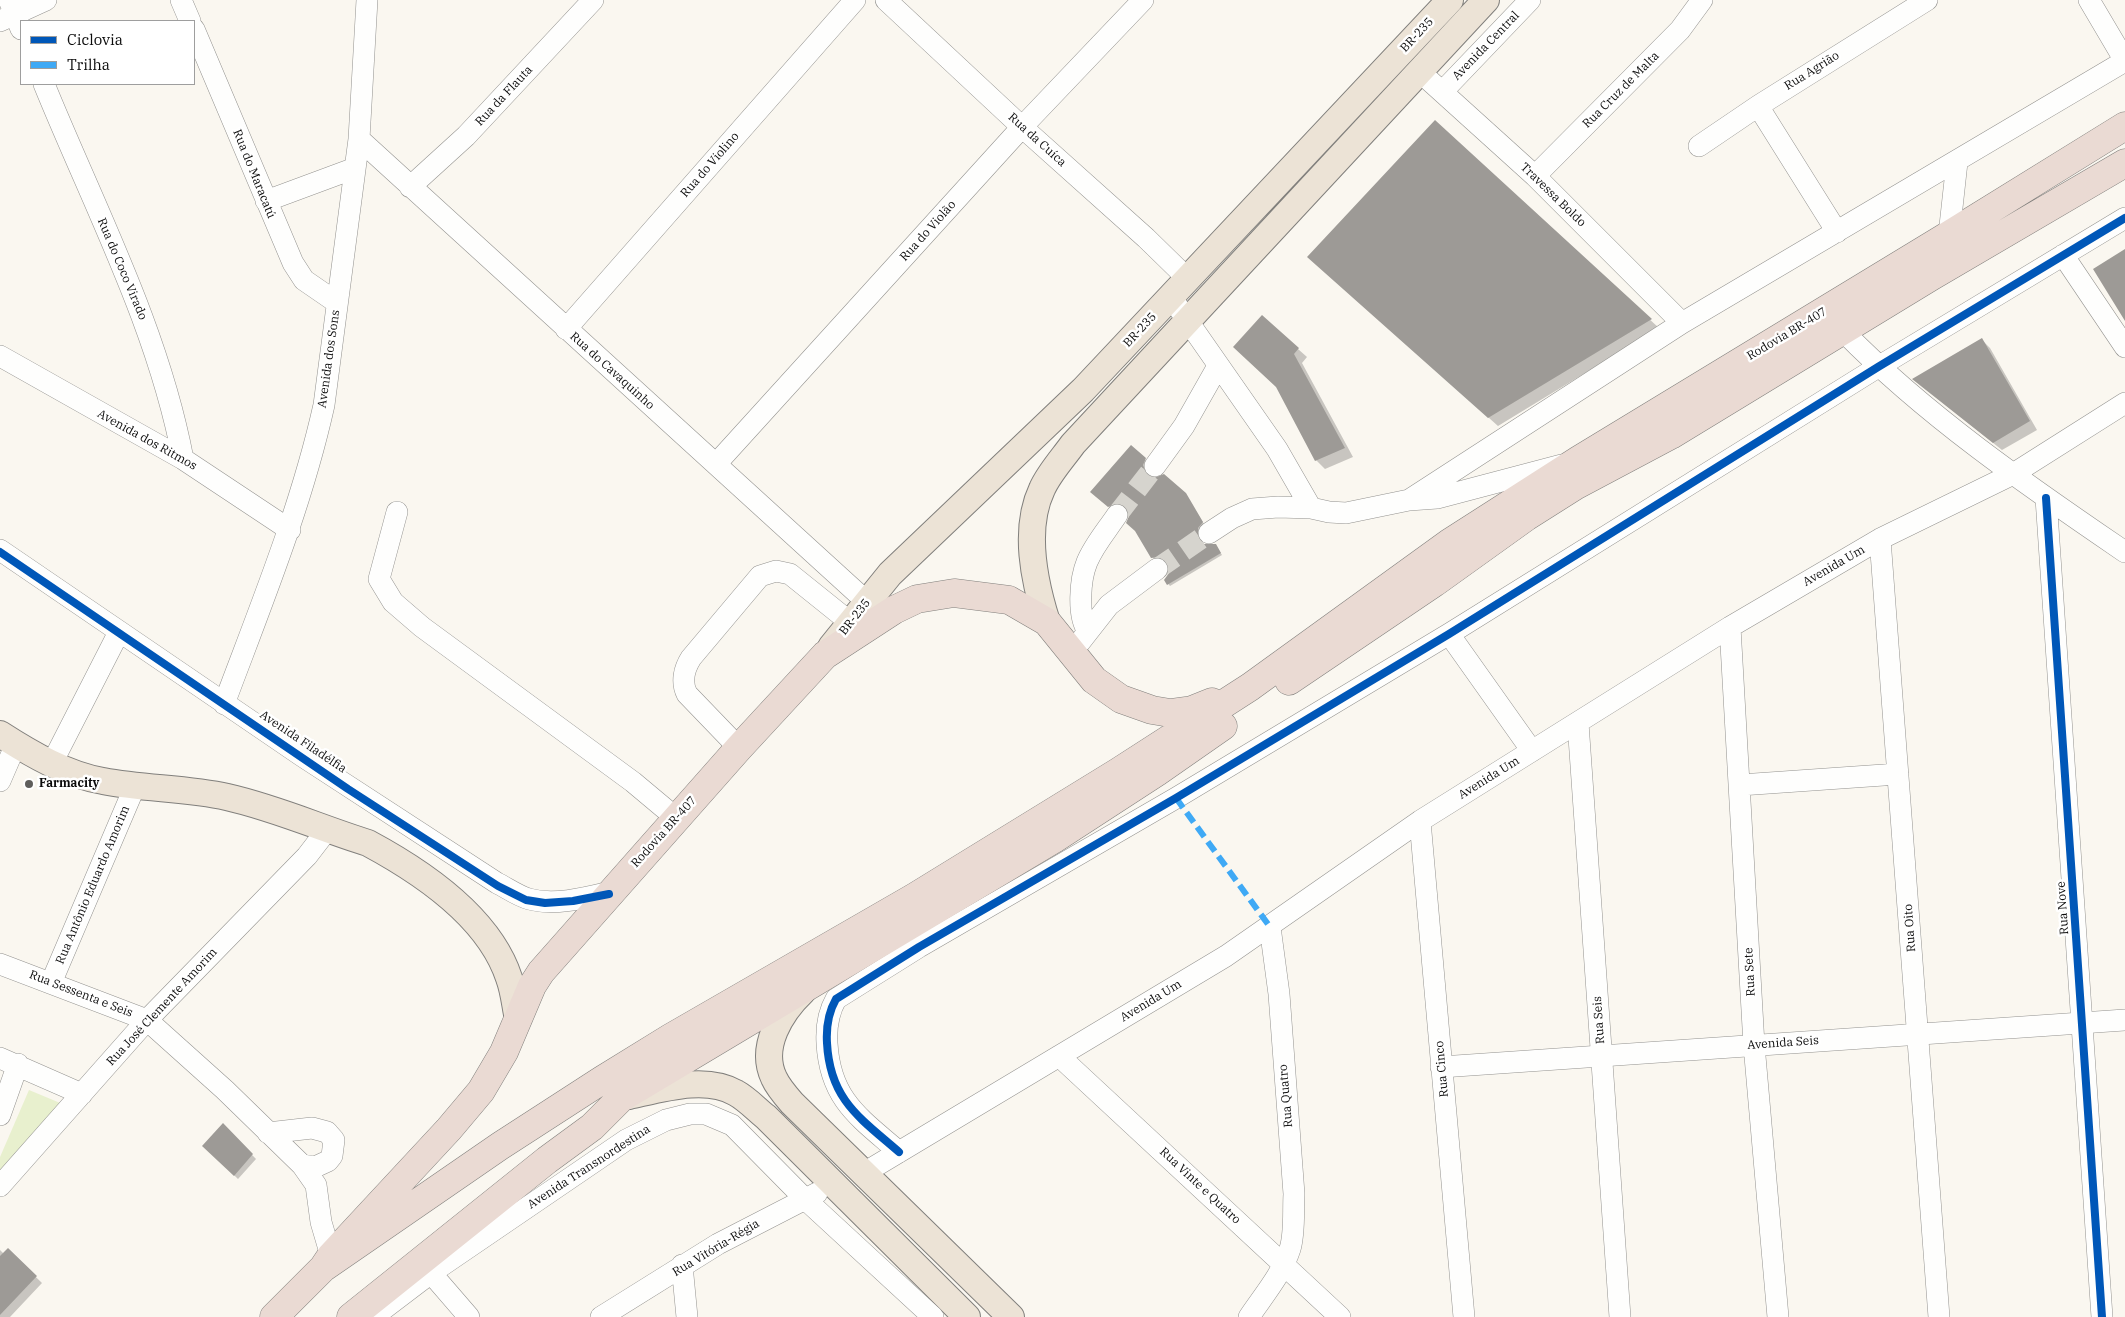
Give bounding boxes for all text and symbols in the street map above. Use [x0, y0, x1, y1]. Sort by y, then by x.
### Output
street label: Avenida Central [1449, 9, 1523, 83]
street label: BR-235 [1397, 15, 1437, 55]
legend [20, 20, 195, 85]
text: Ciclovia [67, 30, 123, 49]
street label: Rua Agrião [1782, 48, 1842, 94]
street label: Rua Cruz de Malta [1580, 49, 1662, 131]
text: Trilha [67, 55, 110, 74]
street label: Rua da Flauta [472, 63, 536, 129]
street label: Rua da Cuíca [1005, 110, 1069, 170]
street label: Rua do Maracatú [230, 127, 278, 221]
street label: Rua do Violino [678, 129, 742, 201]
street label: Travessa Boldo [1517, 160, 1589, 230]
street label: Rua do Violão [897, 198, 959, 264]
street label: Rua do Coco Virado [94, 216, 150, 322]
street label: Rodovia BR-407 [1745, 305, 1829, 363]
street label: Avenida dos Sons [315, 309, 343, 409]
street label: BR-235 [1120, 310, 1160, 350]
street label: Rua do Cavaquinho [567, 329, 657, 413]
street label: Avenida dos Ritmos [95, 407, 199, 473]
street label: Avenida Um [1801, 543, 1867, 589]
street label: BR-235 [836, 596, 874, 638]
street label: Avenida Filadélfia [257, 708, 349, 776]
street label: Avenida Um [1456, 754, 1522, 802]
place label: Farmacity [39, 777, 99, 791]
marker: Farmacity [23, 778, 35, 790]
street label: Rodovia BR-407 [628, 794, 700, 870]
street label: Rua Antônio Eduardo Amorim [53, 804, 133, 966]
street label: Rua Nove [2054, 881, 2072, 935]
street label: Rua Oito [1901, 903, 1919, 953]
street label: Rua José Clemente Amorim [104, 945, 220, 1069]
street label: Rua Sete [1742, 947, 1758, 997]
street label: Rua Sessenta e Seis [27, 968, 135, 1020]
street label: Avenida Um [1118, 977, 1184, 1025]
street label: Rua Seis [1590, 996, 1608, 1044]
street label: Avenida Seis [1747, 1033, 1819, 1053]
street label: Rua Cinco [1432, 1040, 1452, 1098]
street label: Rua Quatro [1276, 1064, 1296, 1128]
street label: Avenida Transnordestina [525, 1122, 653, 1212]
street label: Rua Vinte e Quatro [1157, 1145, 1243, 1227]
street label: Rua Vitória-Régia [670, 1216, 762, 1280]

